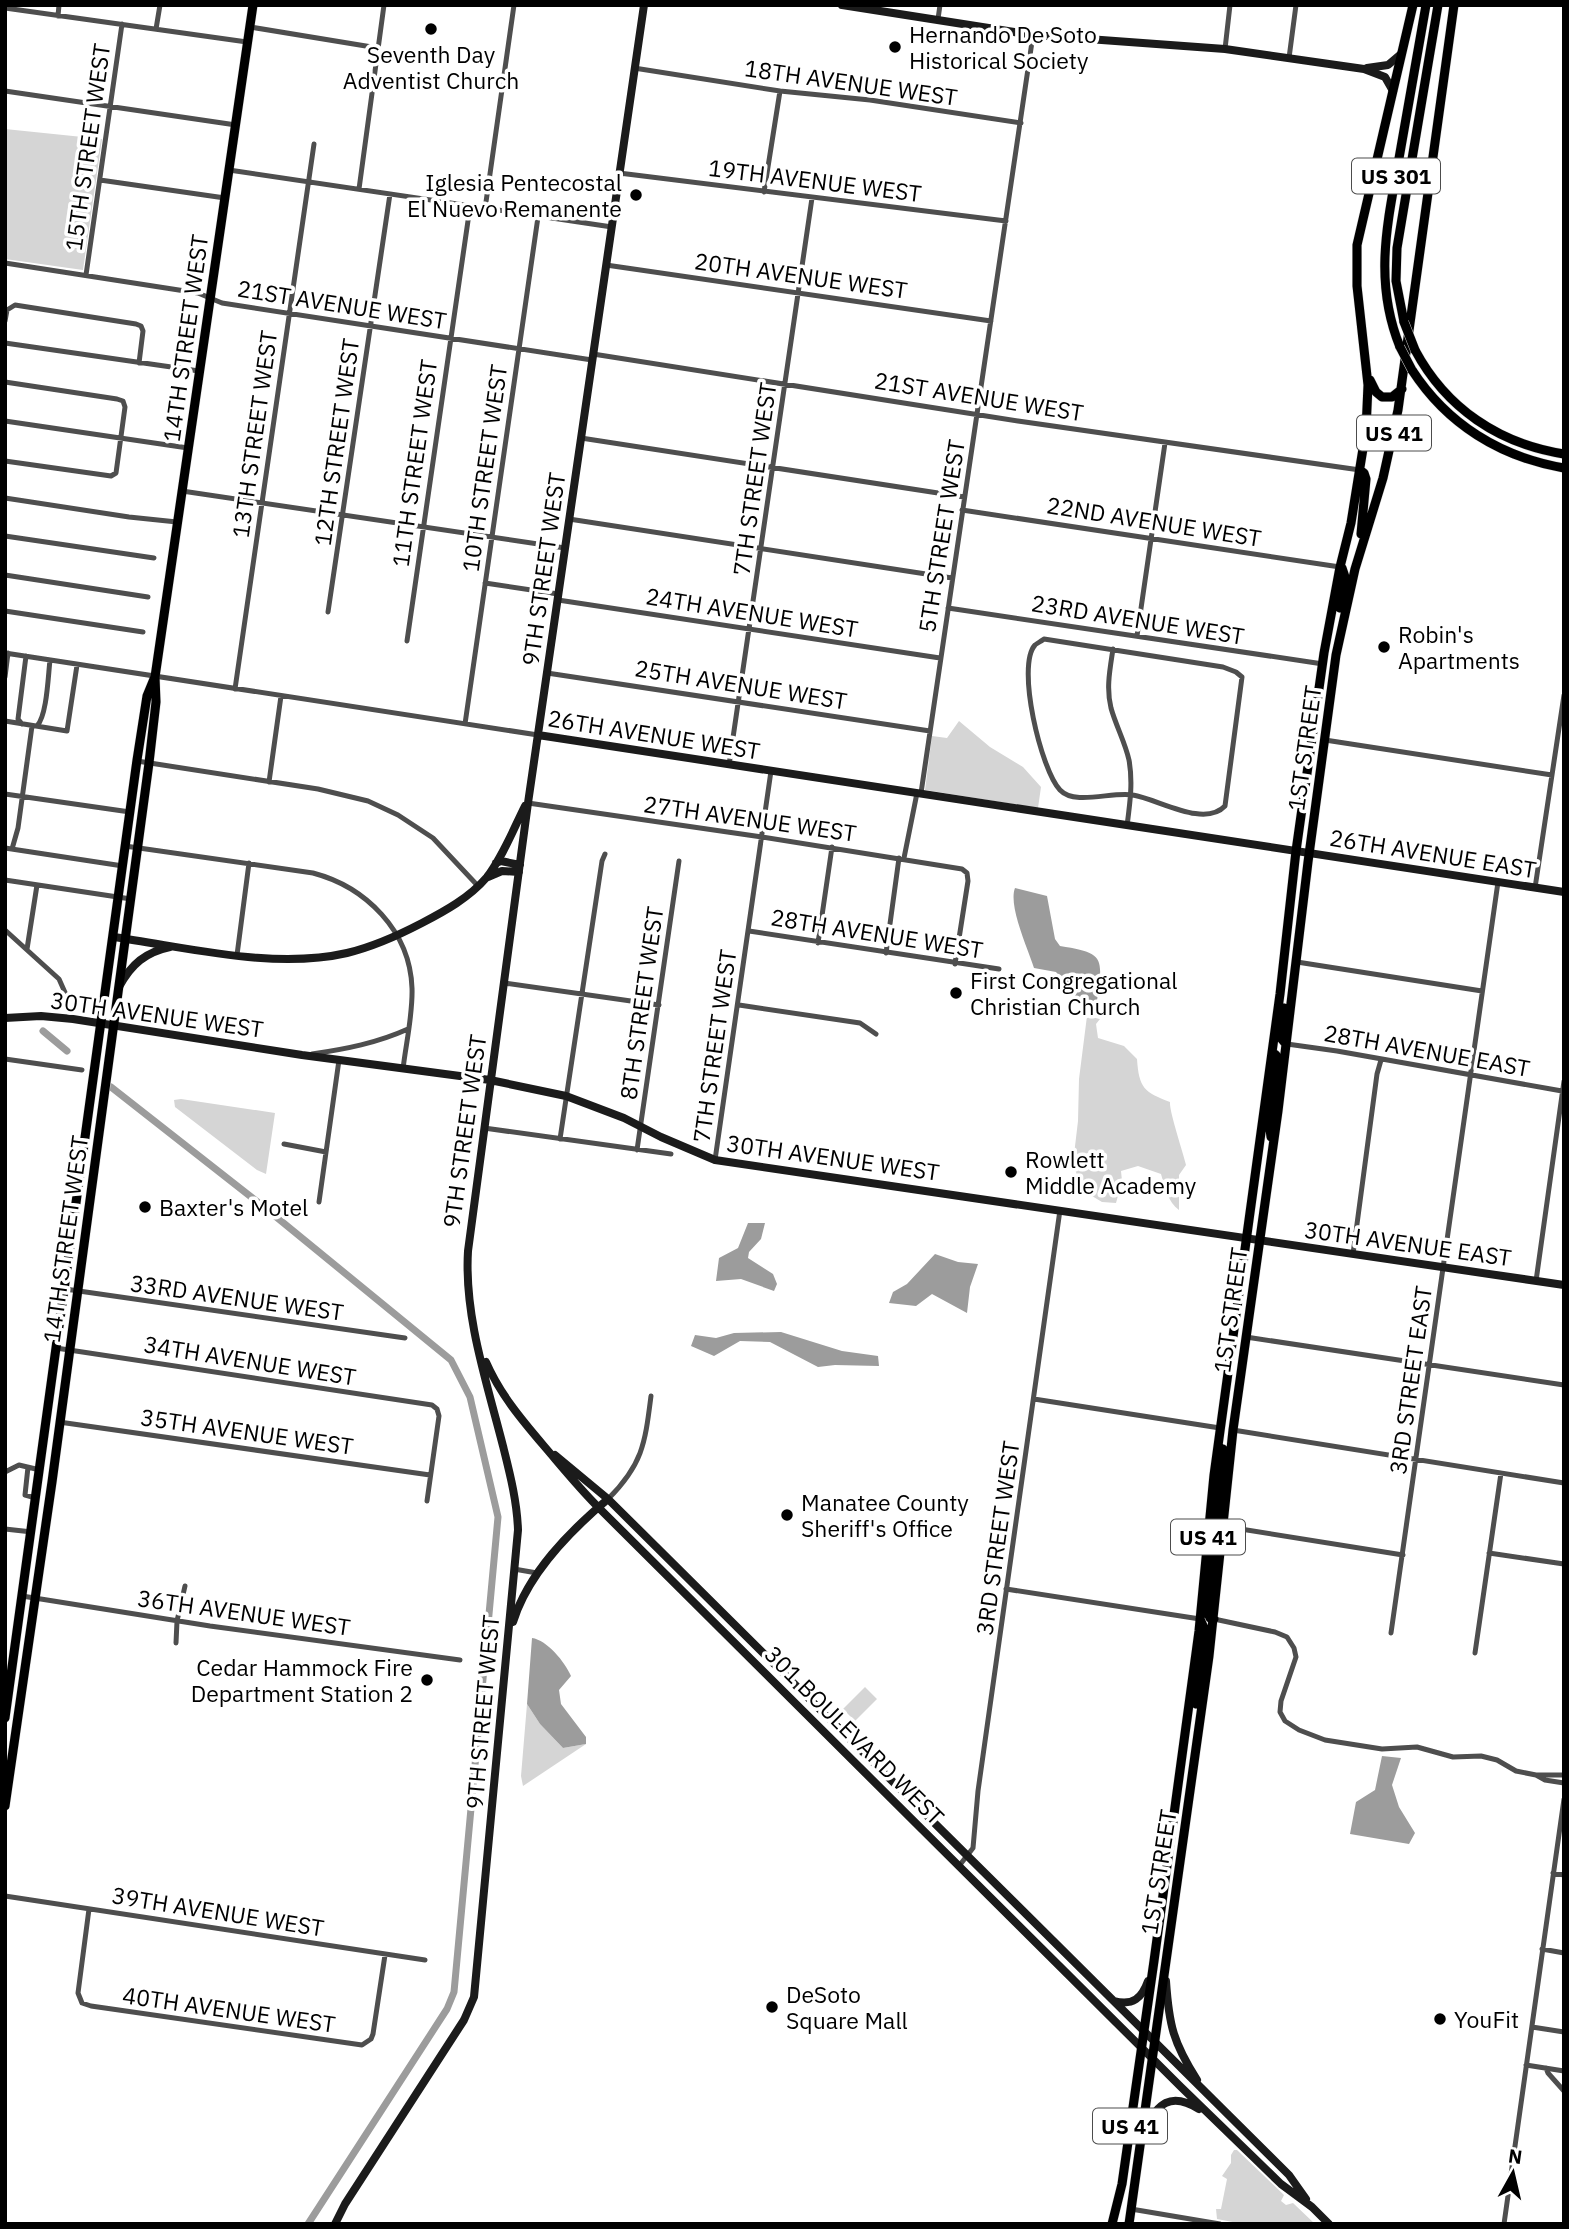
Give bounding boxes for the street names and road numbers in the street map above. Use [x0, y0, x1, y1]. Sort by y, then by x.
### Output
street label: 15TH STREET WEST [58, 41, 116, 253]
street label: 18TH AVENUE WEST [743, 52, 959, 112]
street label: 19TH AVENUE WEST [707, 152, 923, 208]
road number: US 301 [1352, 158, 1440, 194]
street label: 14TH STREET WEST [156, 232, 214, 444]
street label: 20TH AVENUE WEST [693, 245, 909, 305]
street label: 21ST AVENUE WEST [235, 273, 449, 335]
street label: 13TH STREET WEST [225, 328, 283, 540]
street label: 12TH STREET WEST [307, 336, 365, 548]
street label: 11TH STREET WEST [385, 357, 443, 569]
street label: 10TH STREET WEST [455, 362, 513, 574]
street label: 21ST AVENUE WEST [872, 365, 1086, 427]
street label: 7TH STREET WEST [726, 380, 782, 578]
road number: US 41 [1357, 416, 1431, 450]
street label: 5TH STREET WEST [911, 437, 971, 635]
street label: 9TH STREET WEST [515, 470, 571, 668]
street label: 22ND AVENUE WEST [1045, 489, 1263, 553]
street label: 24TH AVENUE WEST [644, 580, 860, 644]
street label: 23RD AVENUE WEST [1029, 587, 1247, 651]
street label: 25TH AVENUE WEST [633, 652, 849, 716]
street label: 1ST STREET [1280, 683, 1328, 813]
street label: 26TH AVENUE WEST [546, 702, 762, 766]
street label: 27TH AVENUE WEST [642, 788, 858, 848]
street label: 26TH AVENUE EAST [1328, 822, 1538, 884]
street label: 28TH AVENUE WEST [769, 901, 985, 965]
street label: 8TH STREET WEST [613, 904, 669, 1102]
street label: 7TH STREET WEST [686, 947, 742, 1145]
street label: 30TH AVENUE WEST [49, 984, 265, 1044]
street label: 28TH AVENUE EAST [1322, 1017, 1532, 1083]
street label: 9TH STREET WEST [436, 1032, 492, 1230]
street label: 30TH AVENUE WEST [725, 1127, 941, 1187]
street label: 14TH STREET WEST [36, 1133, 94, 1345]
street label: 30TH AVENUE EAST [1303, 1214, 1513, 1272]
street label: 1ST STREET [1206, 1245, 1254, 1375]
street label: 33RD AVENUE WEST [128, 1267, 346, 1327]
street label: 3RD STREET EAST [1382, 1284, 1438, 1476]
street label: 34TH AVENUE WEST [142, 1328, 358, 1392]
street label: 35TH AVENUE WEST [139, 1401, 355, 1461]
street label: 3RD STREET WEST [969, 1439, 1025, 1637]
road number: US 41 [1171, 1520, 1245, 1554]
street label: 36TH AVENUE WEST [136, 1582, 352, 1642]
street label: 9TH STREET WEST [459, 1614, 505, 1810]
street label: 301 BOULEVARD WEST [759, 1639, 951, 1831]
street label: 1ST STREET [1133, 1807, 1183, 1937]
street label: 39TH AVENUE WEST [110, 1879, 326, 1943]
street label: 40TH AVENUE WEST [121, 1979, 337, 2039]
road number: US 41 [1093, 2108, 1167, 2144]

